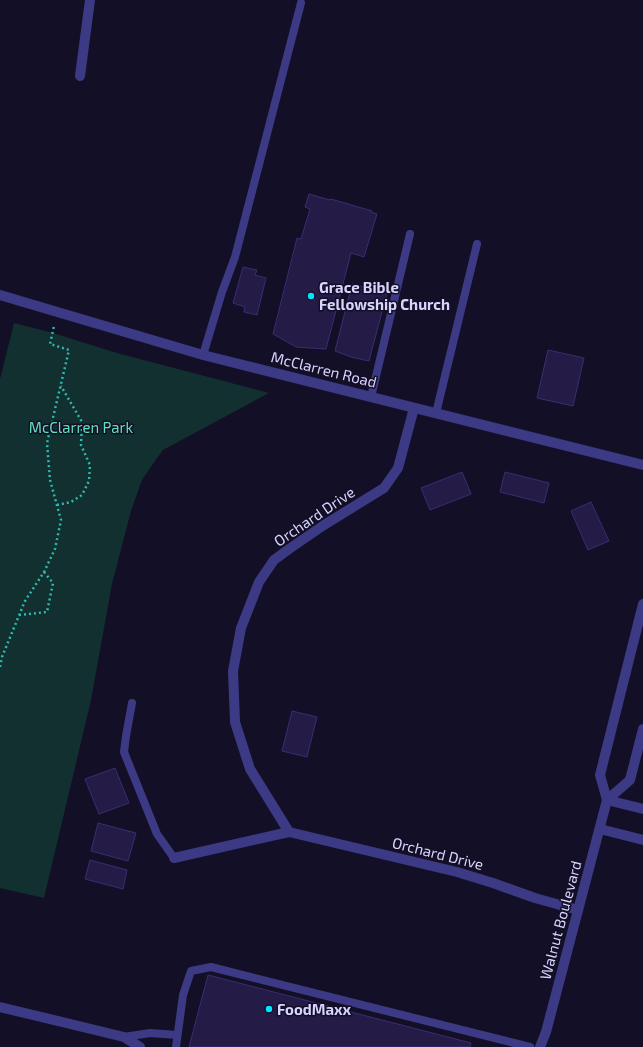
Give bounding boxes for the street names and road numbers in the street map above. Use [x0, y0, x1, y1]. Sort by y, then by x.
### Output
street label: McClarren Road [269, 347, 379, 391]
street label: Orchard Drive [270, 482, 358, 550]
street label: Orchard Drive [390, 833, 486, 873]
street label: Walnut Boulevard [535, 859, 585, 981]

